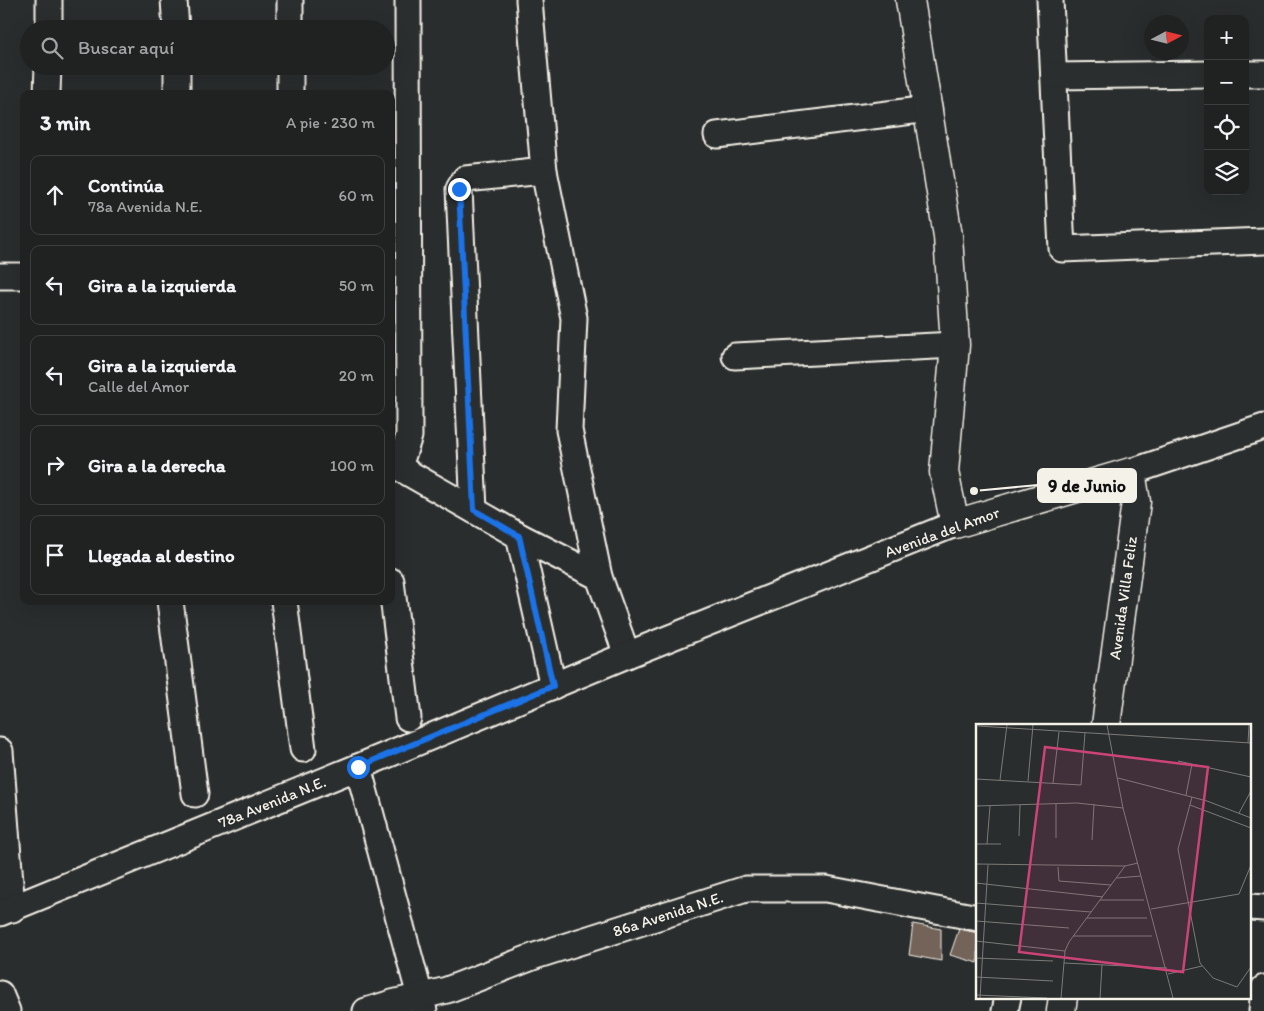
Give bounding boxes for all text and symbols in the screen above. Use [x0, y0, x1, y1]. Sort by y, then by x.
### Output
north arrow [1144, 15, 1189, 60]
map controls [1204, 15, 1249, 195]
button: + [1204, 15, 1249, 60]
search box [20, 20, 395, 75]
icon: search [38, 34, 66, 62]
text: Buscar aquí [78, 36, 174, 59]
button: − [1204, 60, 1249, 105]
button: locate [1204, 105, 1249, 150]
text: 3 min [40, 110, 90, 135]
text: A pie · 230 m [286, 113, 375, 132]
button: layers [1204, 150, 1249, 195]
text: Continúa [88, 174, 164, 197]
route end [448, 178, 471, 201]
icon: ahead [41, 181, 69, 209]
text: 60 m [339, 186, 374, 205]
text: 78a Avenida N.E. [88, 197, 202, 216]
icon: left [41, 271, 69, 299]
text: Gira a la izquierda [88, 274, 236, 297]
text: 50 m [339, 276, 374, 295]
text: Gira a la izquierda [88, 354, 236, 377]
icon: left [41, 361, 69, 389]
text: 20 m [339, 366, 374, 385]
text: Calle del Amor [88, 377, 189, 396]
icon: right [41, 451, 69, 479]
text: Gira a la derecha [88, 454, 226, 477]
text: 100 m [330, 456, 374, 475]
callout: 9 de Junio [1038, 469, 1136, 502]
text: 9 de Junio [1048, 475, 1126, 497]
street label: Avenida del Amor [882, 502, 1003, 562]
street label: Avenida Villa Feliz [1105, 535, 1141, 661]
icon: arrive [41, 541, 69, 569]
text: Llegada al destino [88, 544, 235, 567]
inset map [976, 724, 1252, 998]
route start [347, 756, 370, 779]
street label: 78a Avenida N.E. [215, 772, 329, 832]
street label: 86a Avenida N.E. [610, 887, 726, 941]

